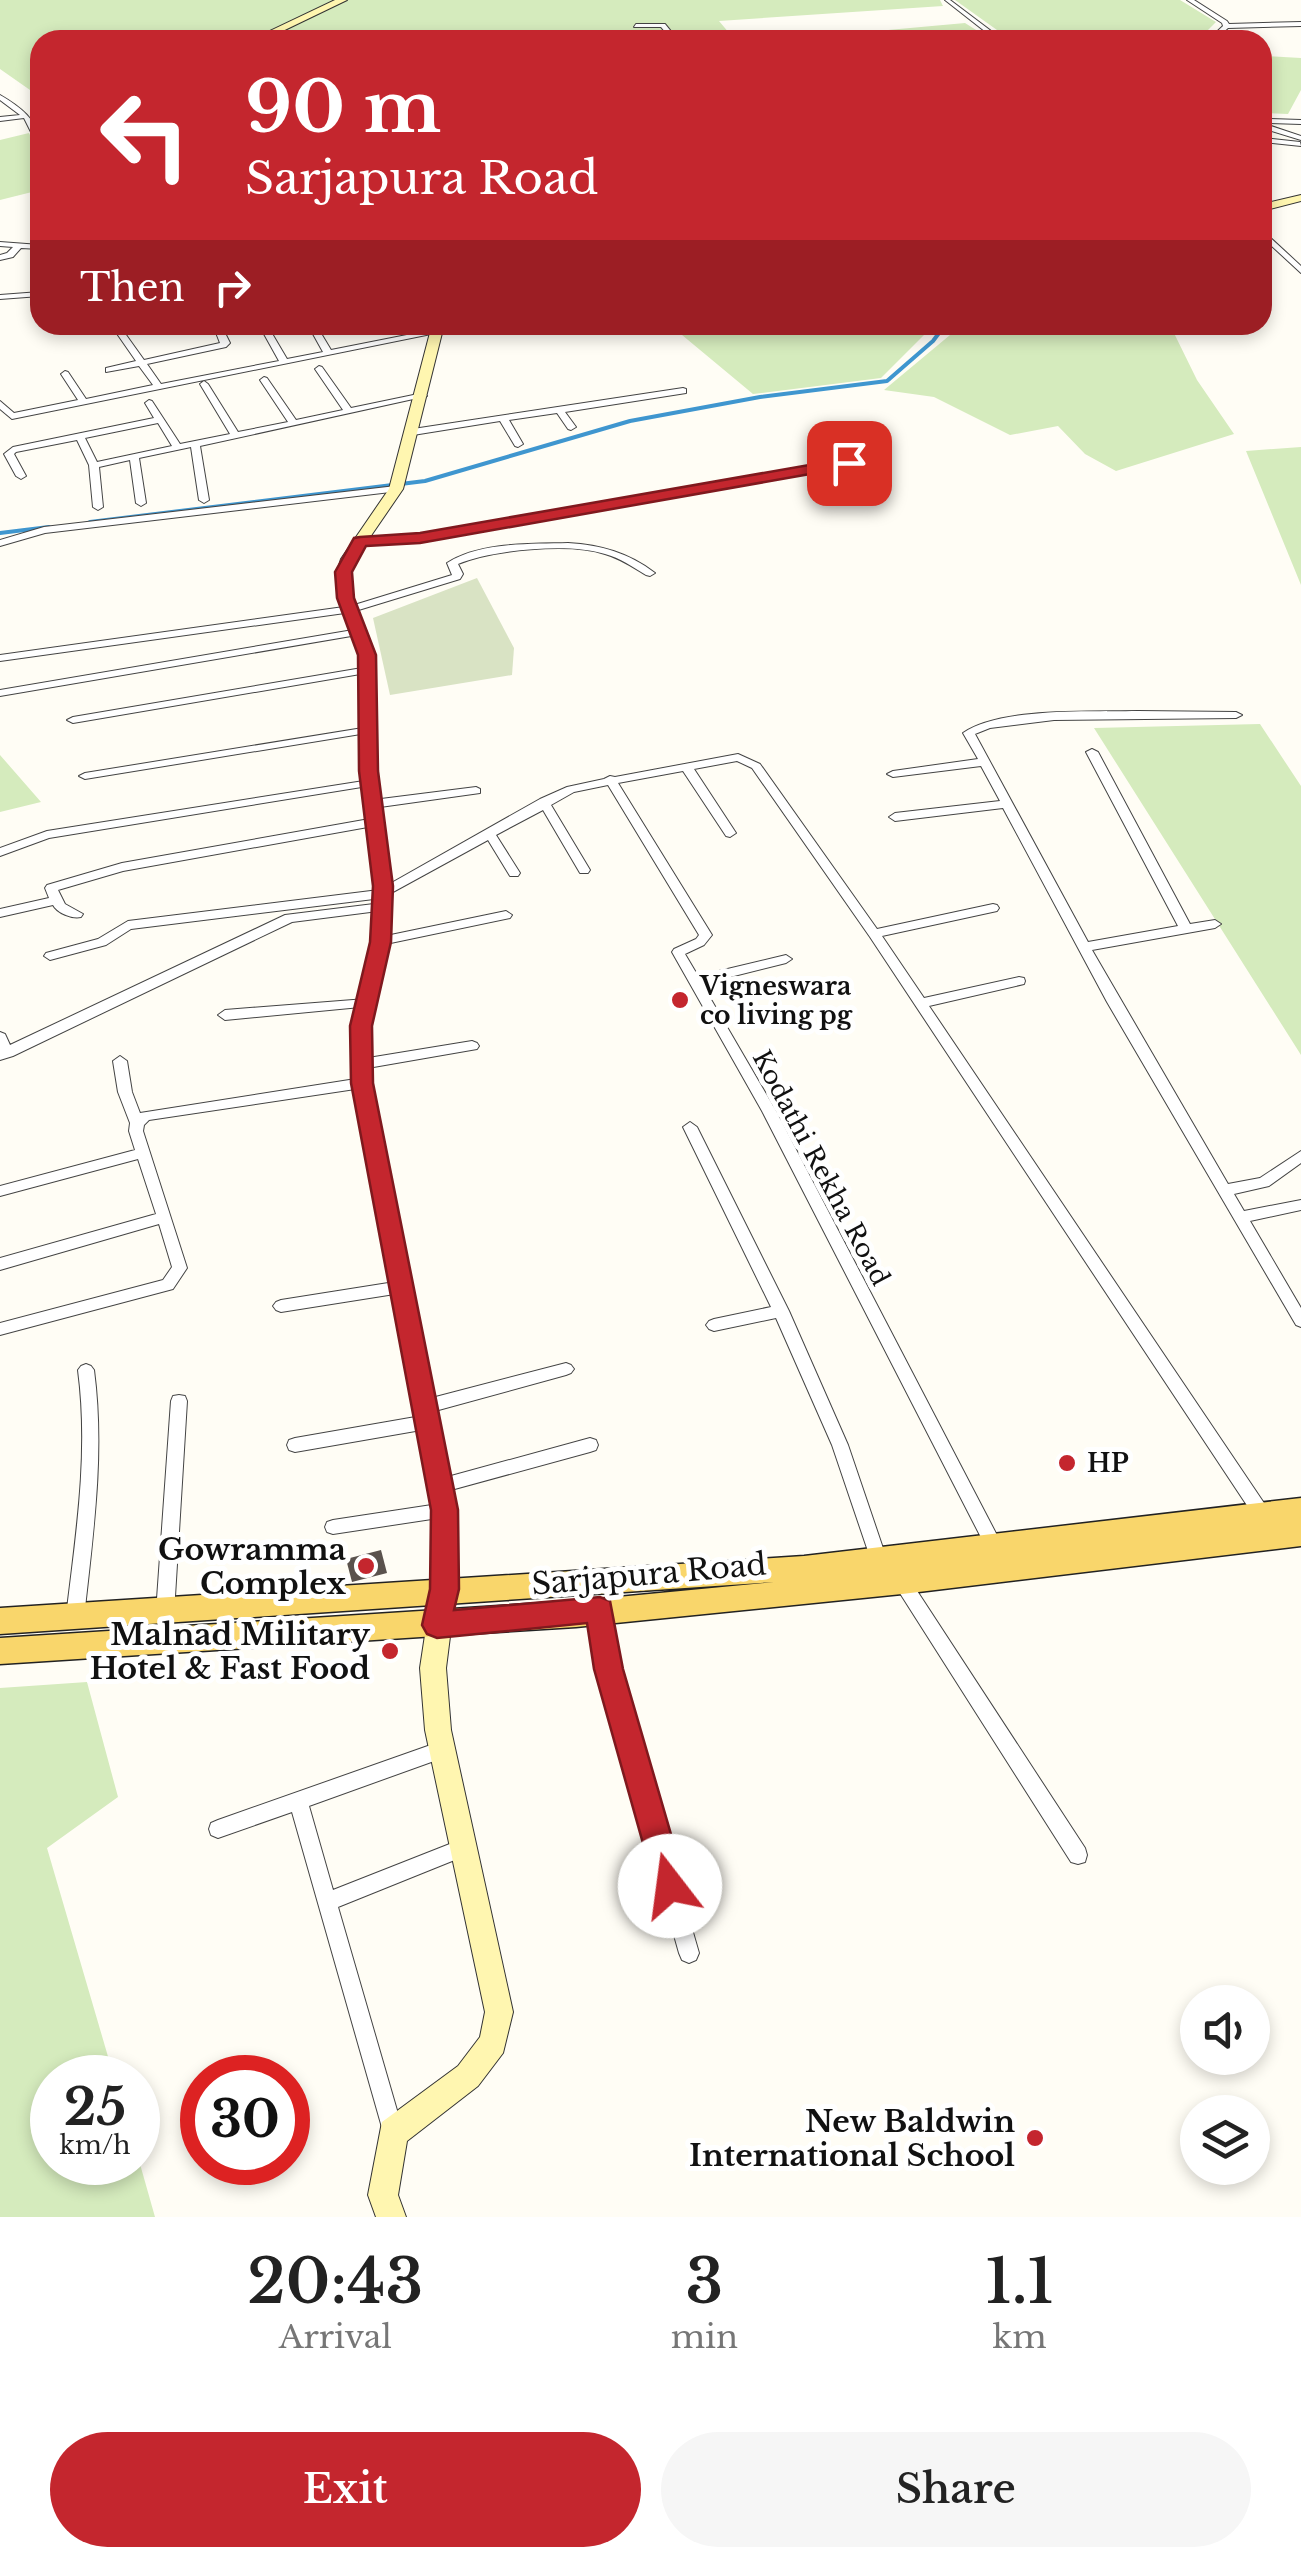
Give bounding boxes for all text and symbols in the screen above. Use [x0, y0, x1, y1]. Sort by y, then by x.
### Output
text: 90 m [245, 64, 441, 151]
icon: left [80, 70, 210, 200]
text: Sarjapura Road [245, 150, 598, 206]
icon: right [205, 260, 260, 315]
text: Then [80, 264, 185, 311]
pin [807, 421, 892, 506]
icon: arrive [822, 436, 877, 491]
place label: Vigneswara co living pg [699, 971, 853, 1031]
marker: Vigneswara co living pg [669, 989, 691, 1011]
street label: Kodathi Rekha Road [746, 1045, 896, 1291]
place label: HP [1087, 1448, 1129, 1479]
marker: HP [1056, 1452, 1078, 1474]
place label: Gowramma Complex [158, 1531, 347, 1602]
street label: Sarjapura Road [530, 1545, 768, 1603]
marker: Gowramma Complex [355, 1555, 377, 1577]
place label: Malnad Military Hotel & Fast Food [90, 1616, 371, 1687]
marker: Malnad Military Hotel & Fast Food [379, 1640, 401, 1662]
position arrow [618, 1834, 722, 1938]
map controls [1180, 1985, 1270, 2185]
button: sound [1180, 1985, 1270, 2075]
speed limit sign: 30 [180, 2055, 310, 2185]
text: 25 [64, 2076, 126, 2139]
button: layers [1180, 2095, 1270, 2185]
place label: New Baldwin International School [689, 2103, 1015, 2174]
marker: New Baldwin International School [1024, 2127, 1046, 2149]
text: km/h [60, 2130, 130, 2161]
text: 20:43 [247, 2245, 423, 2319]
text: 3 [685, 2245, 723, 2319]
text: 1.1 [985, 2245, 1054, 2319]
text: Arrival [279, 2317, 392, 2357]
text: min [671, 2317, 738, 2357]
text: km [992, 2317, 1047, 2357]
button: Exit [50, 2432, 641, 2547]
button: Share [661, 2432, 1251, 2547]

